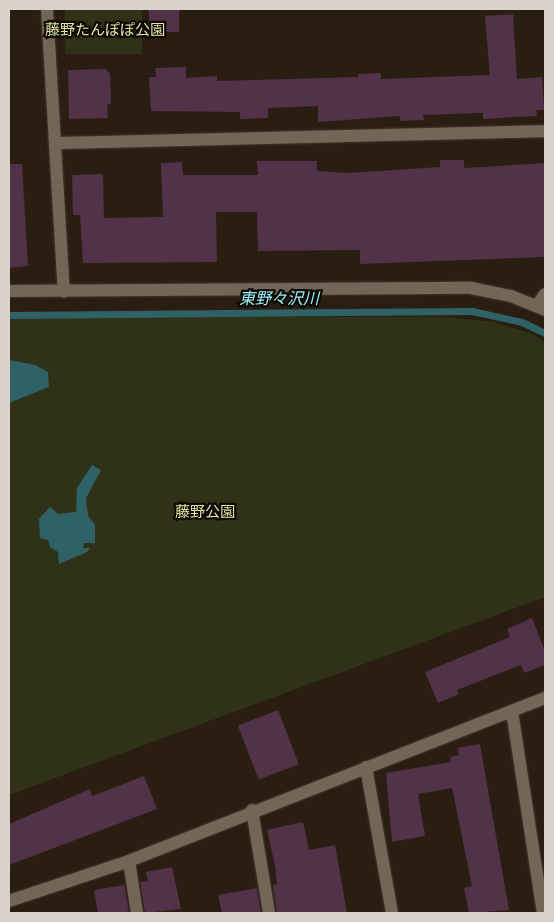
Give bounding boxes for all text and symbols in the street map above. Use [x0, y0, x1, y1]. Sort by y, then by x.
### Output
park label: 藤野たんぽぽ公園 [45, 22, 165, 40]
water label: 東野々沢川 [239, 289, 319, 309]
park label: 藤野公園 [175, 504, 235, 522]

